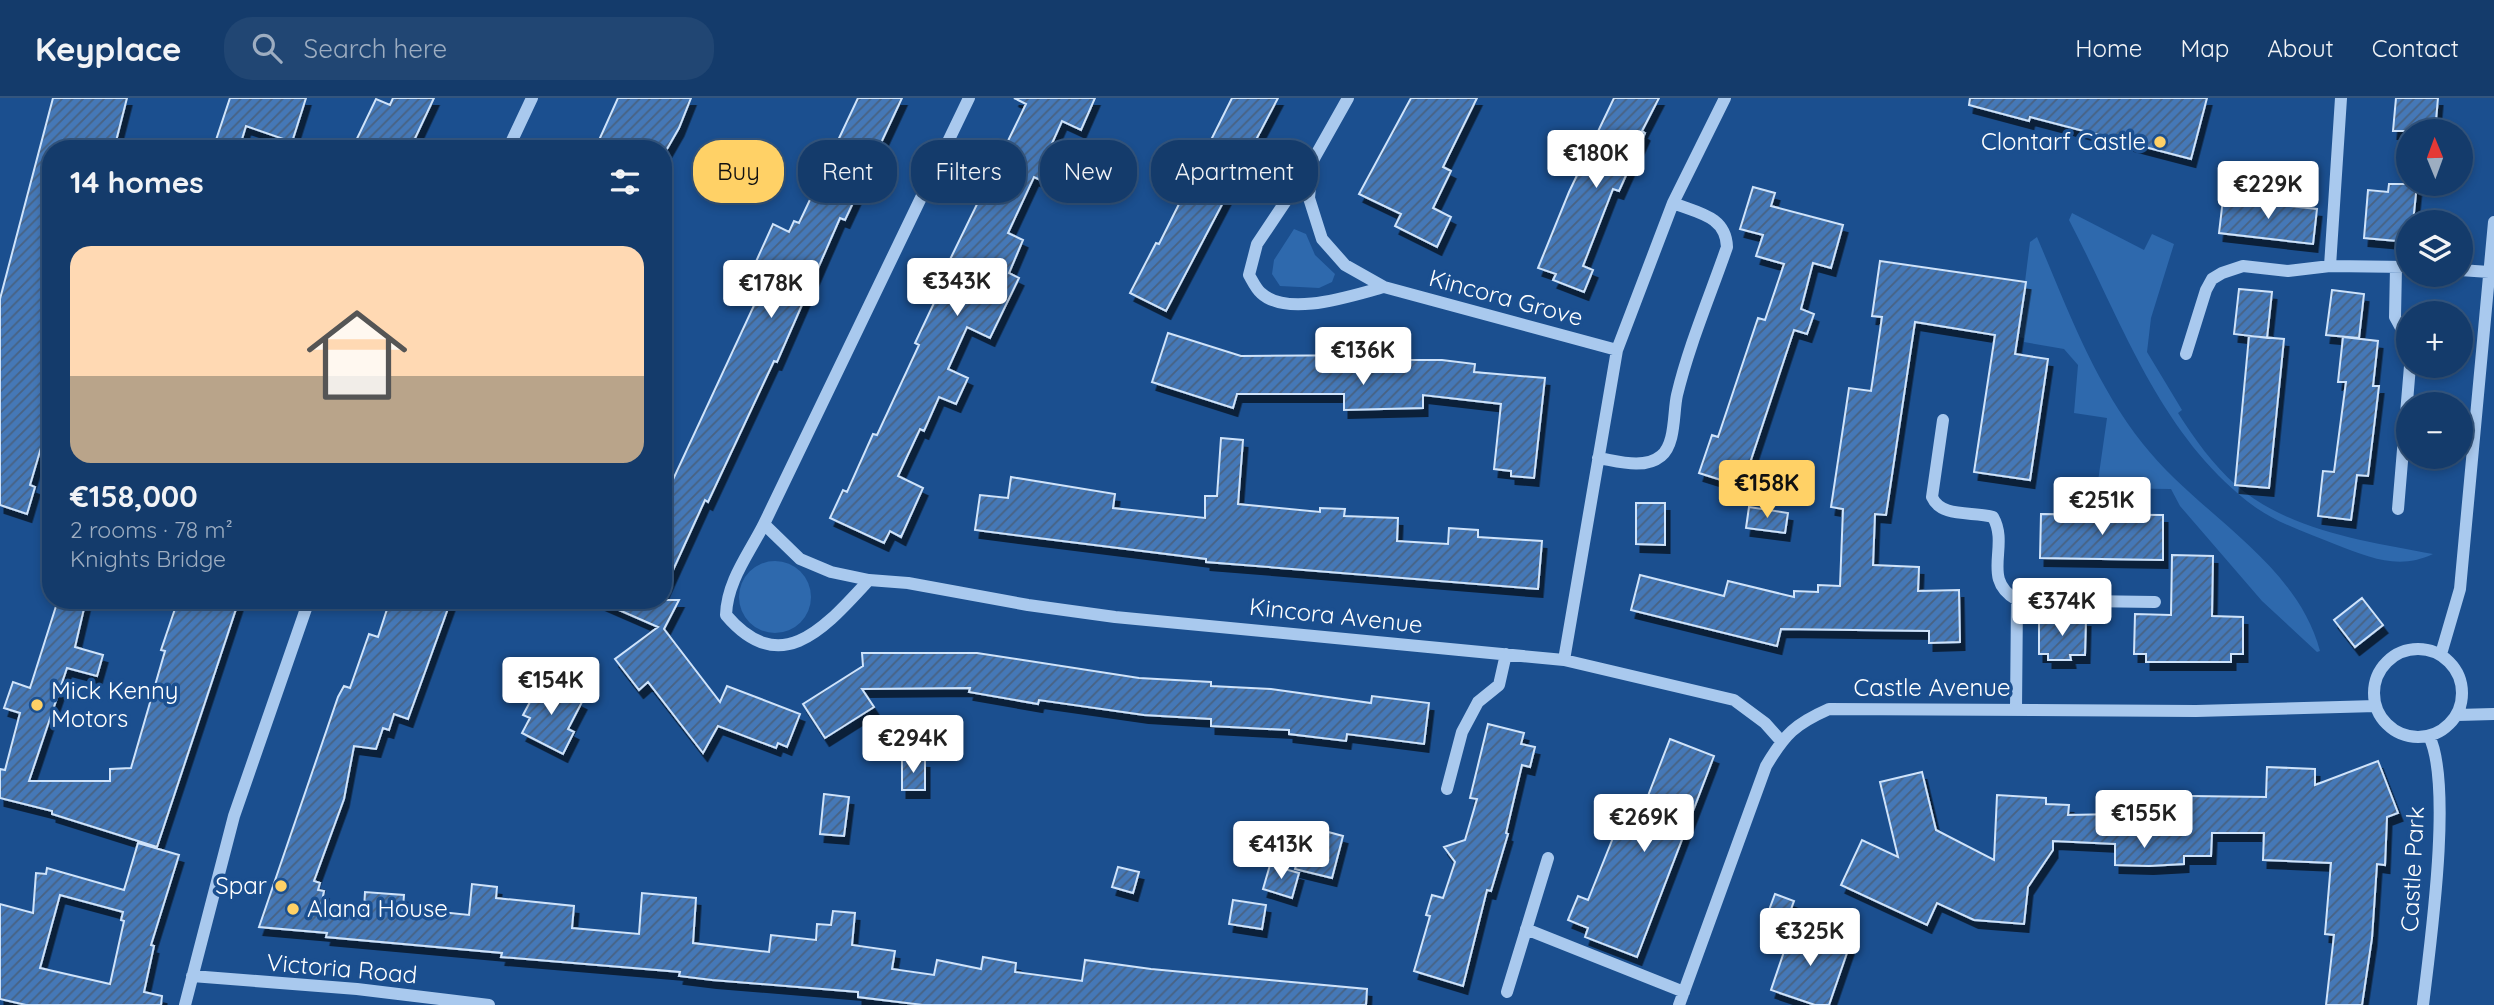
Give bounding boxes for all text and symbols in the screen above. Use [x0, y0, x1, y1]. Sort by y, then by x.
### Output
search box [224, 17, 714, 80]
text: Keyplace [35, 28, 182, 69]
icon: search [248, 29, 286, 67]
text: Search here [304, 32, 447, 65]
text: Home [2075, 33, 2142, 63]
text: Map [2180, 33, 2229, 63]
text: About [2267, 33, 2334, 63]
text: Contact [2372, 33, 2459, 63]
north arrow [2396, 119, 2473, 196]
map controls [2396, 119, 2473, 469]
place label: Clontarf Castle [1981, 126, 2146, 156]
pin: €180K [1547, 130, 1645, 190]
marker: Clontarf Castle [2152, 134, 2168, 150]
text: €180K [1563, 138, 1629, 167]
chip: Buy [693, 140, 784, 203]
chip: Rent [798, 140, 897, 203]
chip: Filters [911, 140, 1026, 203]
chip: New [1040, 140, 1137, 203]
chip: Apartment [1151, 140, 1318, 203]
pin: €229K [2219, 162, 2317, 221]
text: 14 homes [70, 163, 204, 201]
icon: filters [606, 163, 644, 201]
text: €229K [2234, 169, 2302, 198]
button: layers [2396, 210, 2473, 287]
pin: €343K [908, 258, 1006, 318]
pin: €178K [722, 260, 820, 320]
street label: Kincora Grove [1426, 262, 1586, 332]
text: €343K [923, 266, 991, 295]
text: €178K [739, 268, 803, 297]
icon: home [294, 292, 420, 418]
button: + [2396, 301, 2473, 378]
pin: €136K [1314, 328, 1412, 387]
text: €136K [1331, 335, 1395, 364]
button: − [2396, 392, 2473, 469]
pin: €158K [1718, 460, 1816, 520]
text: €158K [1735, 468, 1799, 497]
text: €158,000 [70, 477, 198, 515]
pin: €251K [2053, 478, 2151, 537]
text: €251K [2070, 485, 2134, 514]
text: 2 rooms · 78 m² [70, 515, 233, 544]
text: Knights Bridge [70, 544, 226, 573]
pin: €374K [2013, 578, 2111, 638]
text: €374K [2028, 586, 2096, 615]
street label: Kincora Avenue [1248, 591, 1424, 639]
pin: €154K [502, 658, 600, 717]
text: €154K [518, 665, 584, 694]
street label: Castle Avenue [1853, 672, 2011, 702]
place label: Mick Kenny Motors [51, 675, 178, 733]
marker: Mick Kenny Motors [29, 697, 45, 713]
pin: €294K [864, 716, 962, 775]
text: €294K [878, 723, 948, 752]
pin: €155K [2095, 790, 2193, 850]
pin: €269K [1595, 794, 1693, 854]
text: €155K [2112, 798, 2176, 827]
text: €269K [1610, 802, 1678, 831]
street label: Castle Park [2394, 805, 2430, 933]
pin: €413K [1232, 822, 1330, 881]
text: €413K [1249, 829, 1313, 858]
place label: Spar [215, 870, 267, 900]
marker: Spar [273, 878, 289, 894]
place label: Alana House [307, 893, 448, 923]
marker: Alana House [285, 901, 301, 917]
pin: €325K [1761, 908, 1859, 968]
text: €325K [1776, 916, 1844, 945]
street label: Victoria Road [266, 946, 419, 990]

